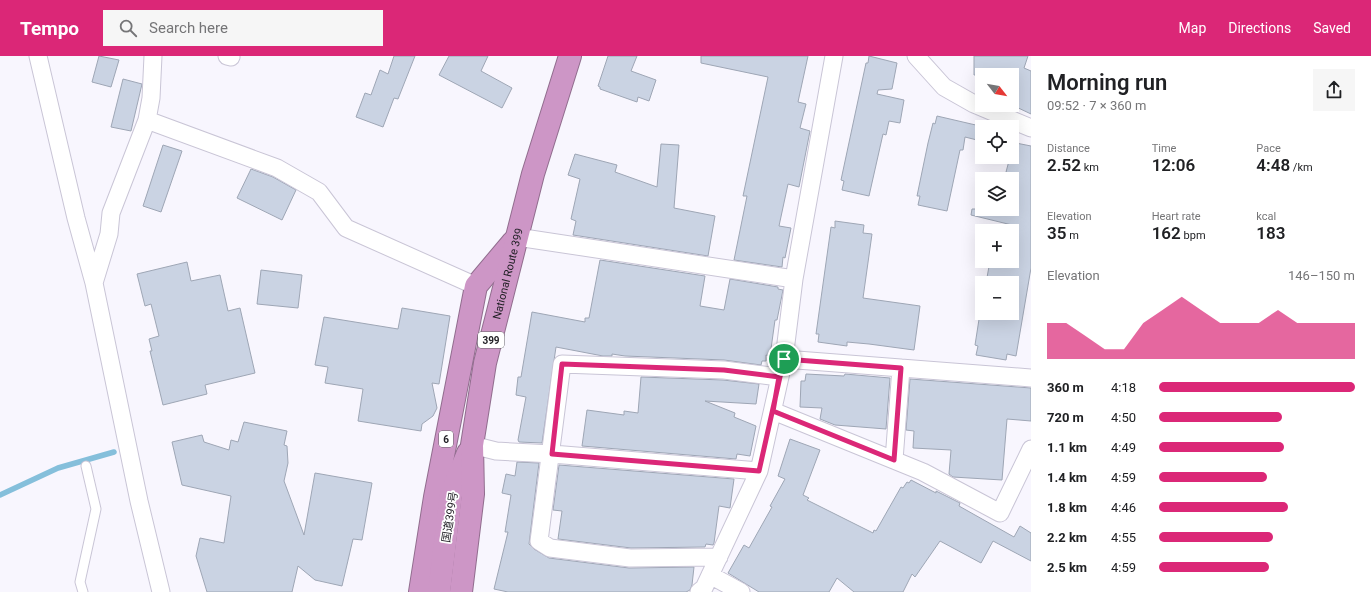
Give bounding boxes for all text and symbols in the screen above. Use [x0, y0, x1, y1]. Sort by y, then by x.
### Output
search box [103, 10, 383, 46]
text: Tempo [20, 17, 79, 40]
icon: search [117, 17, 139, 39]
text: Search here [149, 19, 228, 37]
text: Map [1179, 20, 1206, 36]
text: Directions [1228, 20, 1291, 36]
text: Saved [1313, 20, 1351, 36]
north arrow [975, 68, 1019, 112]
map controls [975, 68, 1019, 320]
button: share [1313, 69, 1355, 111]
text: Morning run [1047, 70, 1167, 95]
text: 09:52 · 7 × 360 m [1047, 98, 1146, 113]
button: locate [975, 120, 1019, 164]
text: Distance [1047, 142, 1090, 155]
text: Time [1152, 142, 1176, 155]
text: Pace [1256, 142, 1281, 155]
text: 2.52 [1047, 155, 1081, 175]
text: 12:06 [1152, 155, 1195, 175]
text: 4:48 [1256, 155, 1290, 175]
text: km [1081, 161, 1099, 174]
text: /km [1290, 161, 1313, 174]
button: layers [975, 172, 1019, 216]
text: Elevation [1047, 210, 1092, 223]
text: Heart rate [1152, 210, 1201, 223]
text: kcal [1256, 210, 1276, 223]
text: 35 [1047, 223, 1066, 243]
text: 162 [1152, 223, 1181, 243]
text: 183 [1256, 223, 1285, 243]
button: + [975, 224, 1019, 268]
street label: National Route 399 [490, 227, 526, 321]
text: m [1066, 229, 1079, 242]
text: bpm [1181, 229, 1206, 242]
text: Elevation [1047, 268, 1100, 283]
text: 146–150 m [1288, 268, 1355, 283]
button: − [975, 276, 1019, 320]
road number: 399 [478, 332, 504, 348]
pin [767, 342, 801, 376]
icon: arrive [773, 348, 795, 370]
text: 360 m [1047, 380, 1084, 395]
text: 4:18 [1111, 380, 1136, 395]
text: 720 m [1047, 410, 1084, 425]
text: 4:50 [1111, 410, 1136, 425]
road number: 6 [439, 431, 453, 447]
text: 1.1 km [1047, 440, 1087, 455]
text: 4:49 [1111, 440, 1136, 455]
text: 1.4 km [1047, 470, 1087, 485]
text: 4:59 [1111, 470, 1136, 485]
street label: 国道399号 [440, 491, 460, 543]
text: 1.8 km [1047, 500, 1087, 515]
text: 4:46 [1111, 500, 1136, 515]
text: 2.2 km [1047, 530, 1087, 545]
text: 4:55 [1111, 530, 1136, 545]
text: 2.5 km [1047, 560, 1087, 575]
text: 4:59 [1111, 560, 1136, 575]

